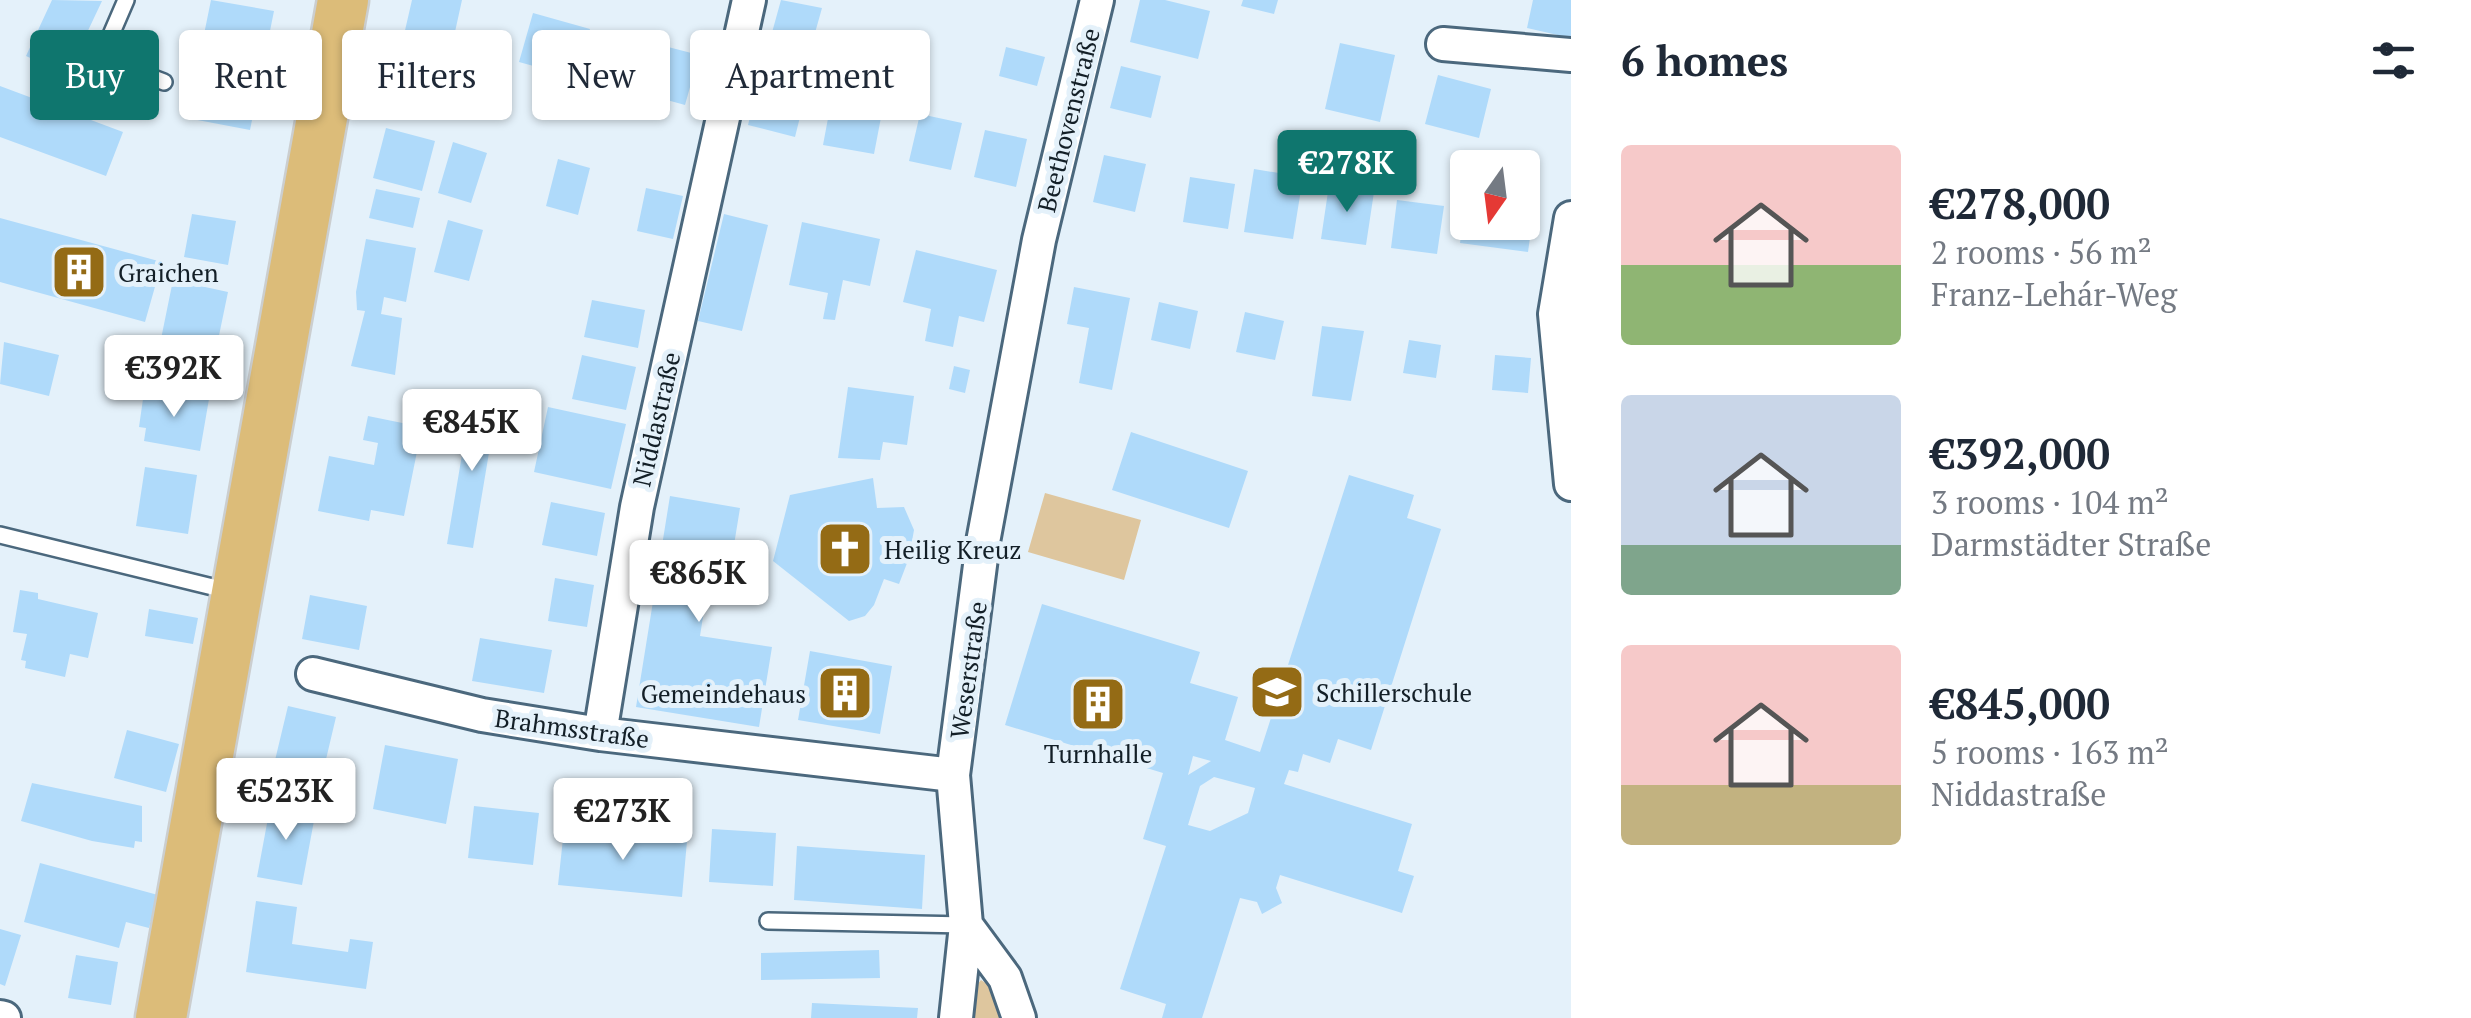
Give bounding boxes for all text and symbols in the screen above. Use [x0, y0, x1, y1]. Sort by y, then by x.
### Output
street label: Beethovenstraße [1029, 25, 1107, 215]
chip: Buy [30, 30, 159, 120]
chip: Rent [179, 30, 322, 120]
chip: Filters [342, 30, 512, 120]
chip: New [532, 30, 670, 120]
chip: Apartment [690, 30, 930, 120]
text: 6 homes [1621, 32, 1788, 88]
icon: filters [2366, 33, 2421, 88]
pin: €278K [1277, 130, 1417, 215]
text: €278K [1299, 141, 1395, 183]
north arrow [1450, 150, 1540, 240]
map controls [1450, 150, 1540, 240]
text: €278,000 [1931, 175, 2110, 231]
icon: home [1701, 185, 1821, 305]
text: 2 rooms · 56 m² [1931, 231, 2152, 273]
building icon: Graichen [49, 242, 109, 302]
place label: Graichen [118, 256, 219, 289]
text: Franz-Lehár-Weg [1931, 273, 2177, 315]
pin: €392K [104, 335, 244, 420]
text: €392K [126, 346, 222, 388]
street label: Niddastraße [625, 349, 687, 489]
pin: €845K [402, 389, 542, 474]
text: €845K [424, 400, 520, 442]
text: €392,000 [1931, 425, 2110, 481]
icon: home [1701, 435, 1821, 555]
text: 3 rooms · 104 m² [1931, 481, 2169, 523]
church icon: Heilig Kreuz [815, 519, 875, 579]
text: Darmstädter Straße [1931, 523, 2211, 565]
place label: Heilig Kreuz [884, 533, 1021, 566]
pin: €865K [629, 540, 769, 625]
text: €865K [651, 551, 747, 593]
street label: Weserstraße [942, 599, 994, 741]
school or university icon: Schillerschule [1247, 662, 1307, 722]
building icon: Gemeindehaus [815, 663, 875, 723]
building icon: Turnhalle [1068, 674, 1128, 734]
text: €845,000 [1931, 675, 2110, 731]
place label: Schillerschule [1316, 676, 1472, 709]
place label: Gemeindehaus [641, 677, 806, 710]
icon: home [1701, 685, 1821, 805]
street label: Brahmsstraße [493, 701, 651, 755]
text: 5 rooms · 163 m² [1931, 731, 2169, 773]
place label: Turnhalle [1044, 737, 1152, 770]
pin: €523K [216, 758, 356, 843]
text: €523K [238, 769, 334, 811]
text: Niddastraße [1931, 773, 2106, 815]
pin: €273K [553, 778, 693, 863]
text: €273K [575, 789, 671, 831]

